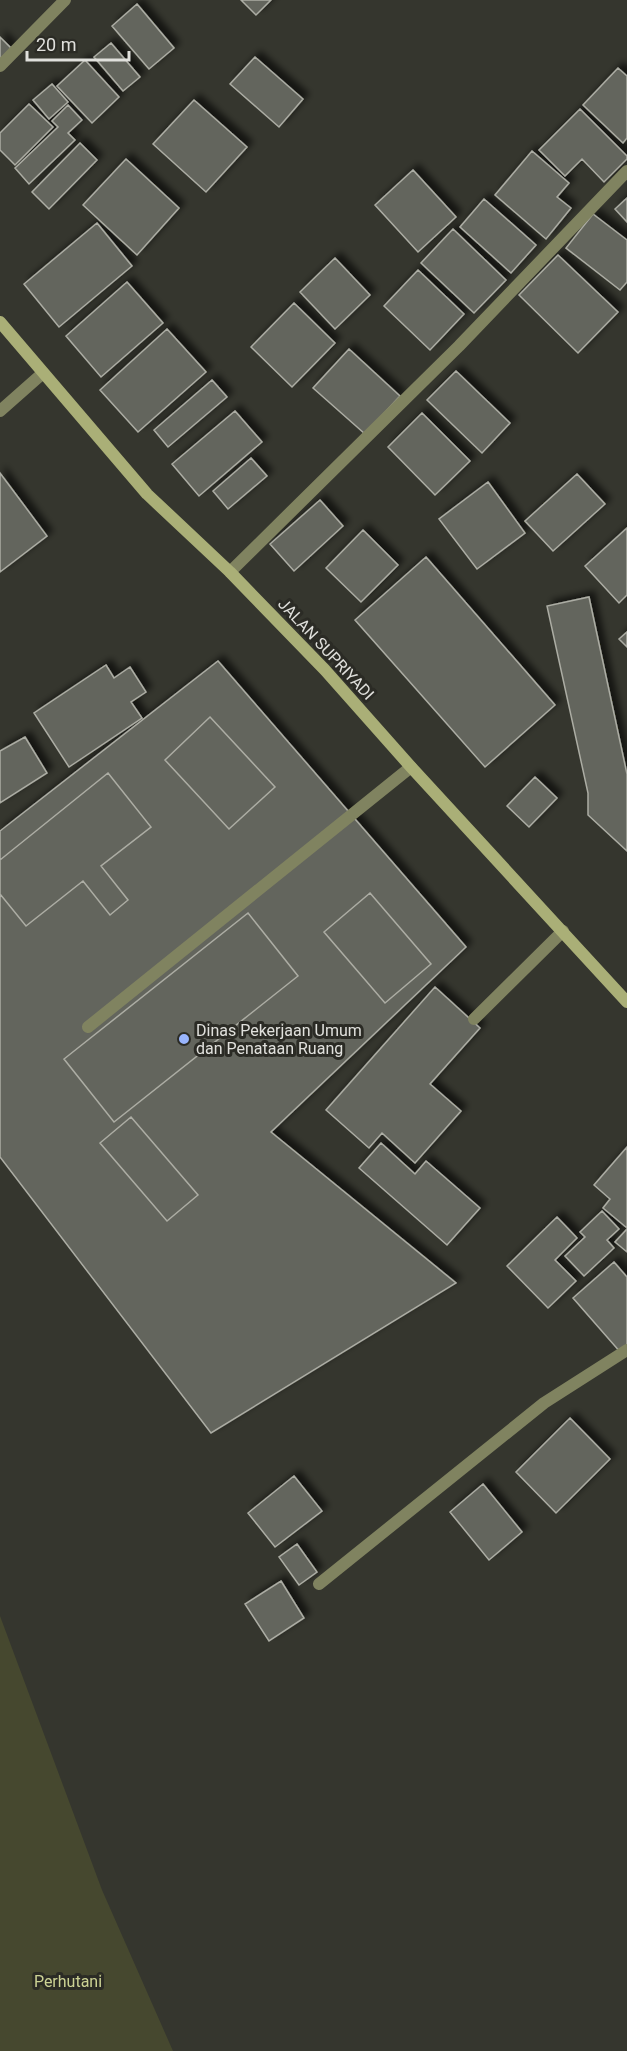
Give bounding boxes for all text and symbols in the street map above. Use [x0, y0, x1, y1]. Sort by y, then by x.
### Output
scale bar [27, 24, 129, 62]
text: 20 m [36, 34, 76, 55]
street label: JALAN SUPRIYADI [274, 594, 378, 704]
place label: Dinas Pekerjaan Umum dan Penataan Ruang [196, 1021, 362, 1058]
marker: Dinas Pekerjaan Umum dan Penataan Ruang [177, 1032, 191, 1046]
park label: Perhutani [34, 1972, 102, 1991]

